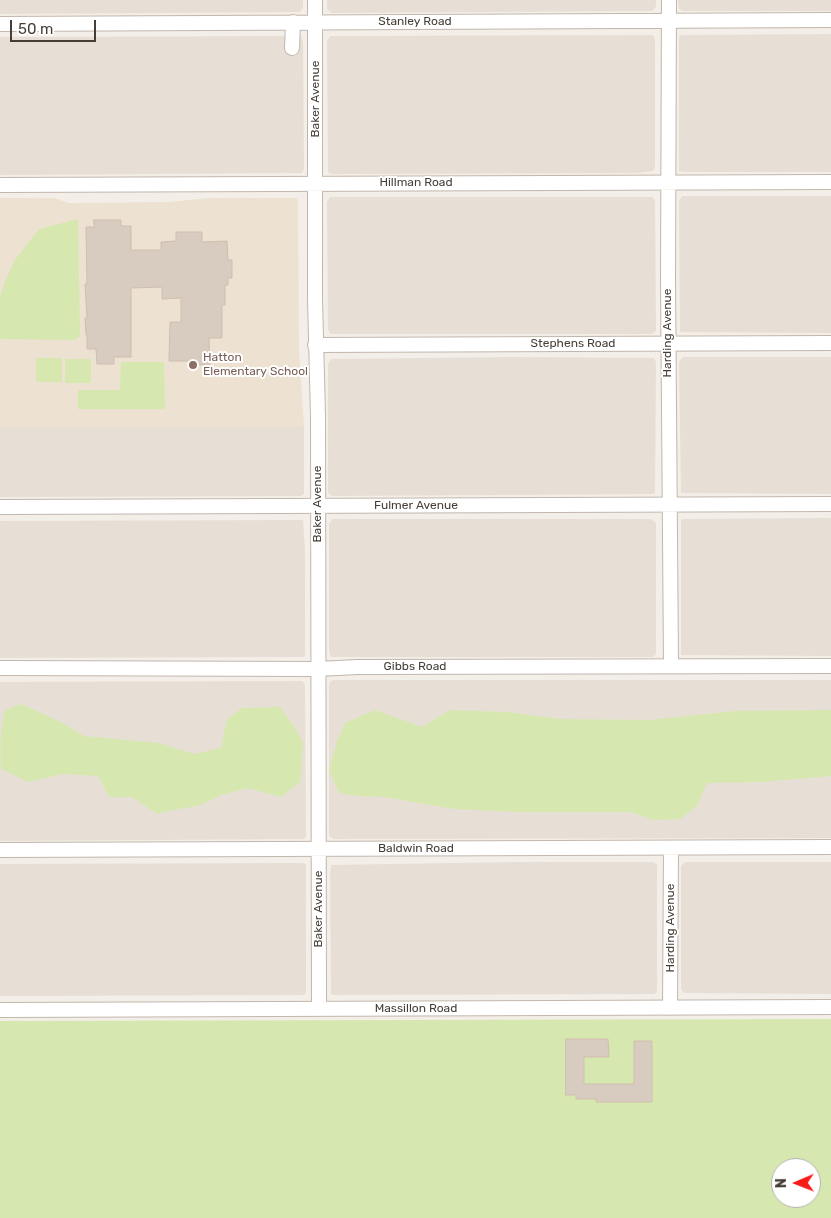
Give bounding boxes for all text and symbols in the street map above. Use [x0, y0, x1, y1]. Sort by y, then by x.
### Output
scale bar [12, 10, 99, 42]
street label: Stanley Road [378, 15, 452, 29]
text: 50 m [18, 20, 53, 38]
street label: Baker Avenue [309, 61, 323, 137]
street label: Hillman Road [379, 176, 453, 190]
street label: Harding Avenue [661, 288, 675, 378]
street label: Stephens Road [531, 337, 615, 351]
place label: Hatton Elementary School [203, 351, 308, 379]
marker: Hatton Elementary School [187, 359, 199, 371]
street label: Baker Avenue [311, 466, 325, 542]
street label: Fulmer Avenue [374, 499, 458, 513]
street label: Gibbs Road [384, 660, 446, 674]
street label: Baldwin Road [378, 842, 454, 856]
street label: Baker Avenue [312, 871, 326, 947]
street label: Harding Avenue [664, 883, 678, 973]
street label: Massillon Road [375, 1002, 457, 1016]
north arrow [771, 1158, 821, 1208]
text: N [773, 1178, 790, 1188]

